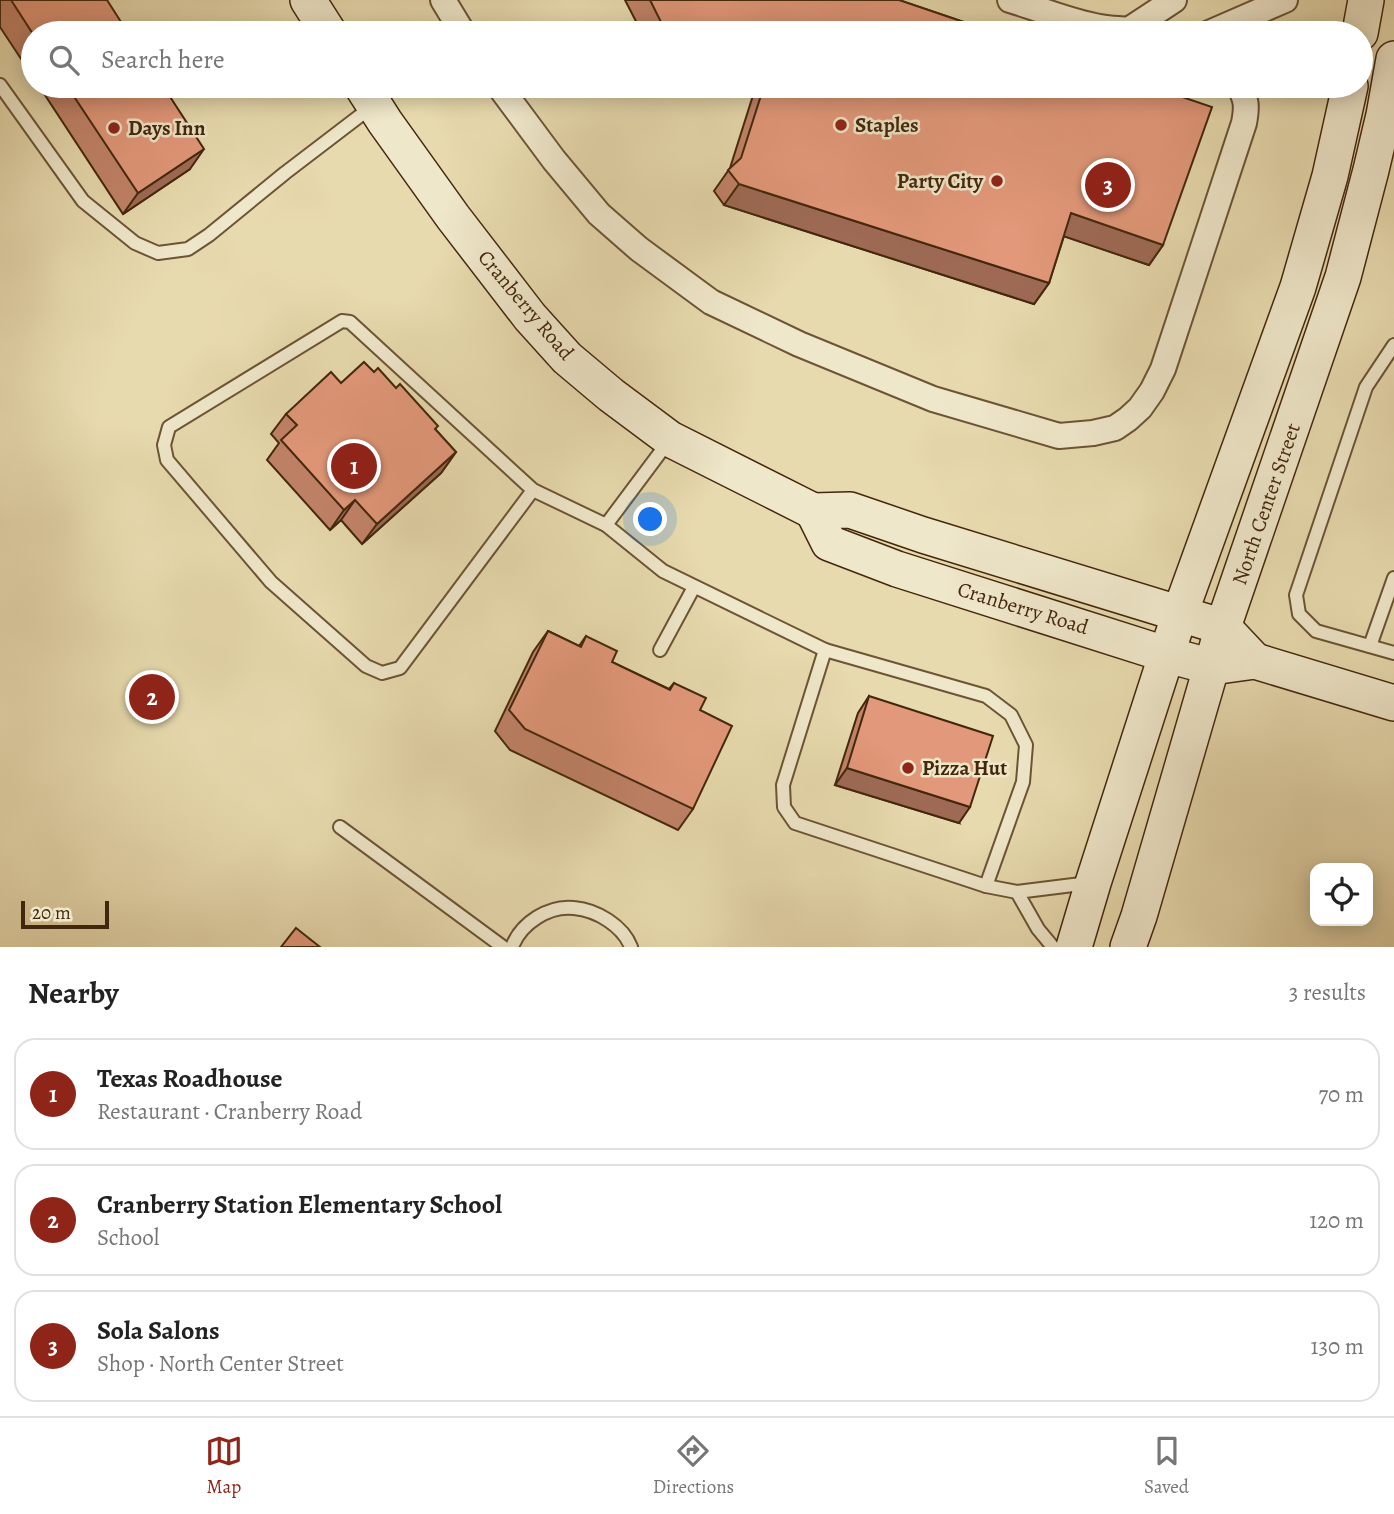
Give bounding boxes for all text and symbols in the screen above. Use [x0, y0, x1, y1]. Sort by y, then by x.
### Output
search box [21, 21, 1373, 98]
icon: search [45, 41, 83, 79]
text: Search here [101, 42, 225, 77]
place label: Staples [855, 111, 919, 139]
place label: Days Inn [128, 114, 206, 142]
marker: Staples [833, 117, 849, 133]
marker: Days Inn [106, 120, 122, 136]
pin: 3 [1085, 159, 1131, 211]
place label: Party City [897, 167, 984, 195]
marker: Party City [989, 173, 1005, 189]
street label: Cranberry Road [472, 244, 581, 366]
street label: North Center Street [1225, 419, 1307, 589]
pin: 1 [331, 440, 377, 492]
your location [633, 502, 667, 536]
street label: Cranberry Road [954, 575, 1093, 641]
pin: 2 [129, 671, 175, 723]
place label: Pizza Hut [922, 754, 1007, 782]
marker: Pizza Hut [900, 760, 916, 776]
map controls [1310, 863, 1373, 926]
button: locate [1310, 863, 1373, 926]
scale bar [21, 898, 108, 930]
text: 20 m [32, 900, 71, 926]
text: Nearby [28, 973, 119, 1013]
text: 3 results [1289, 977, 1366, 1008]
text: Texas Roadhouse [97, 1061, 283, 1096]
text: 1 [49, 1079, 57, 1110]
text: 70 m [1318, 1079, 1364, 1110]
text: Restaurant · Cranberry Road [97, 1096, 362, 1127]
text: Cranberry Station Elementary School [97, 1187, 502, 1222]
text: 2 [47, 1205, 59, 1236]
text: 120 m [1309, 1205, 1364, 1236]
text: School [97, 1222, 159, 1253]
text: Sola Salons [97, 1313, 220, 1348]
text: 3 [48, 1331, 58, 1362]
text: 130 m [1311, 1331, 1364, 1362]
text: Shop · North Center Street [97, 1348, 344, 1379]
tab: Map [205, 1432, 243, 1500]
tab: Directions [653, 1432, 734, 1500]
tab: Saved [1144, 1432, 1189, 1500]

